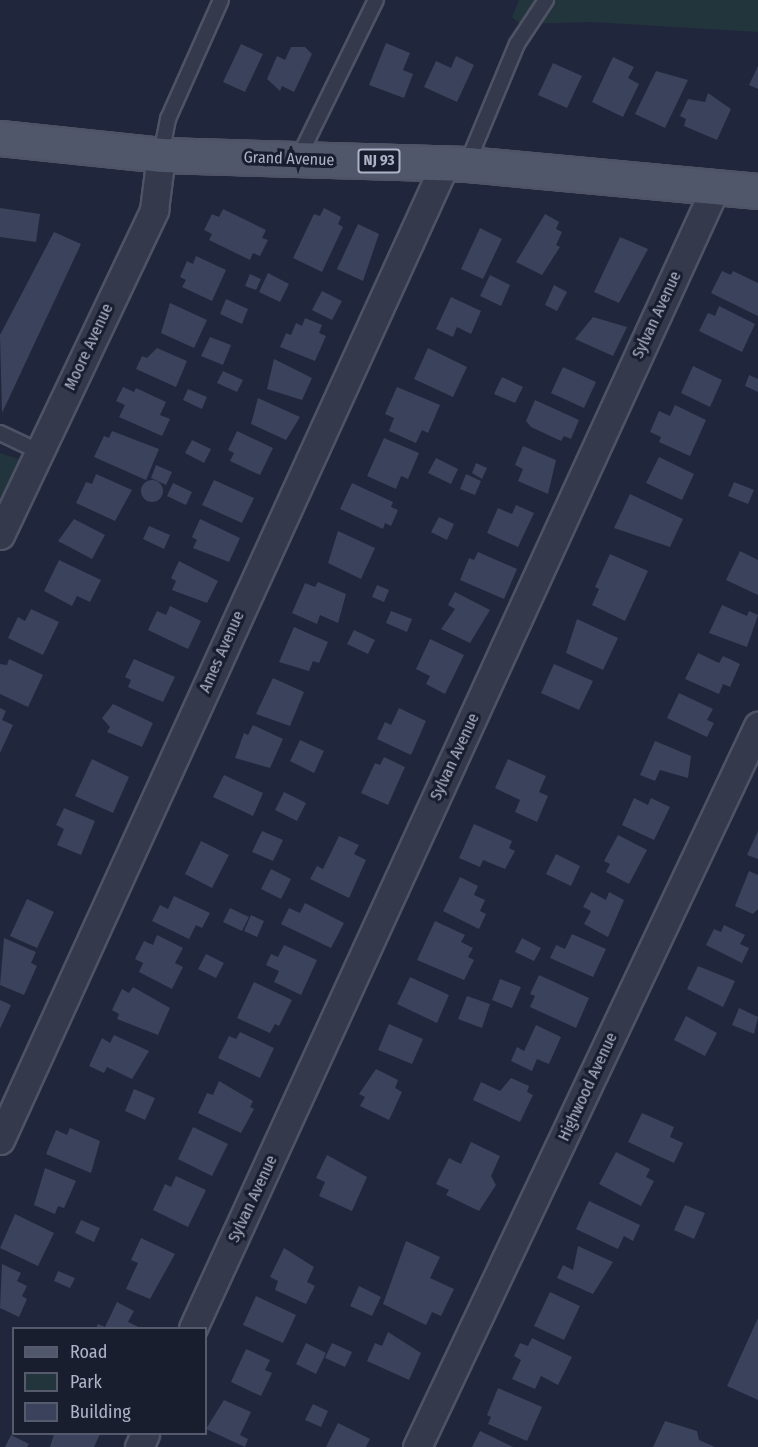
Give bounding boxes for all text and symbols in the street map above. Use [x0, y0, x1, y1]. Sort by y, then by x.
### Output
street label: Grand Avenue [243, 148, 335, 170]
road number: NJ 93 [356, 149, 401, 173]
street label: Sylvan Avenue [628, 268, 686, 362]
street label: Moore Avenue [61, 301, 117, 393]
street label: Ames Avenue [195, 608, 249, 696]
street label: Sylvan Avenue [426, 710, 484, 804]
street label: Highwood Avenue [554, 1030, 622, 1144]
street label: Sylvan Avenue [224, 1152, 282, 1246]
legend [12, 1327, 207, 1435]
text: Road [70, 1341, 107, 1363]
text: Park [70, 1371, 102, 1393]
text: Building [70, 1401, 131, 1423]

